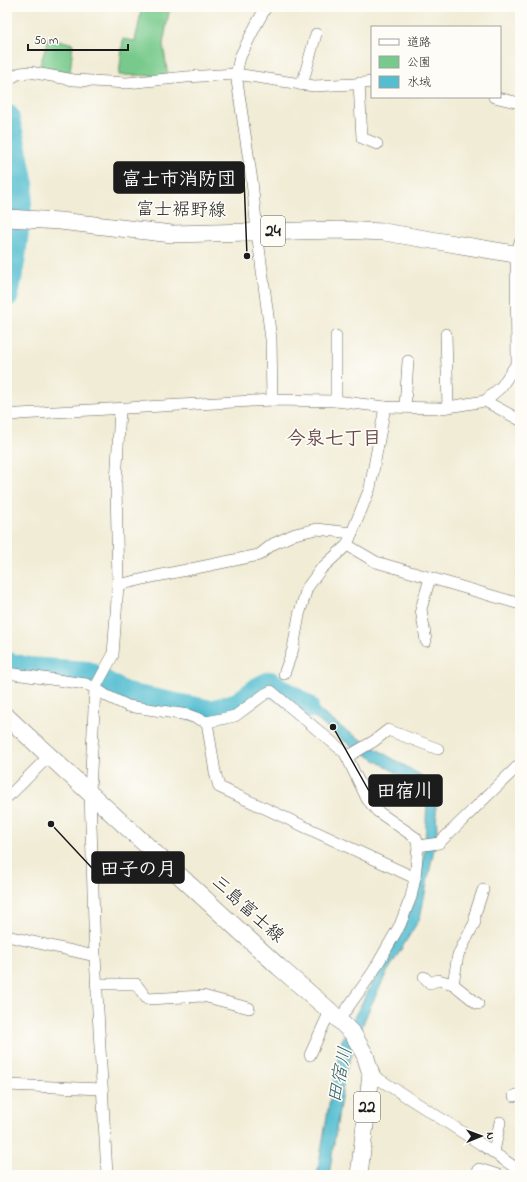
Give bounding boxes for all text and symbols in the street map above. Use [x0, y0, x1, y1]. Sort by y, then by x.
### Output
scale bar [28, 26, 128, 52]
legend [371, 26, 501, 98]
text: 50 m [34, 32, 58, 50]
text: 道路 [407, 34, 431, 52]
text: 公園 [407, 54, 431, 72]
text: 水域 [407, 74, 431, 92]
callout: 富士市消防団 [114, 162, 244, 193]
text: 富士市消防団 [122, 167, 236, 194]
street label: 富士裾野線 [136, 197, 226, 225]
road number: 24 [261, 216, 285, 246]
district label: 今泉七丁目 [286, 426, 382, 453]
callout: 田宿川 [369, 775, 442, 806]
text: 田宿川 [376, 779, 434, 806]
callout: 田子の月 [92, 852, 184, 883]
text: 田子の月 [100, 857, 176, 884]
street label: 三島富士線 [205, 870, 289, 950]
water label: 田宿川 [322, 1044, 360, 1106]
road number: 22 [354, 1092, 380, 1122]
north arrow [461, 1116, 501, 1156]
text: N [482, 1132, 498, 1140]

